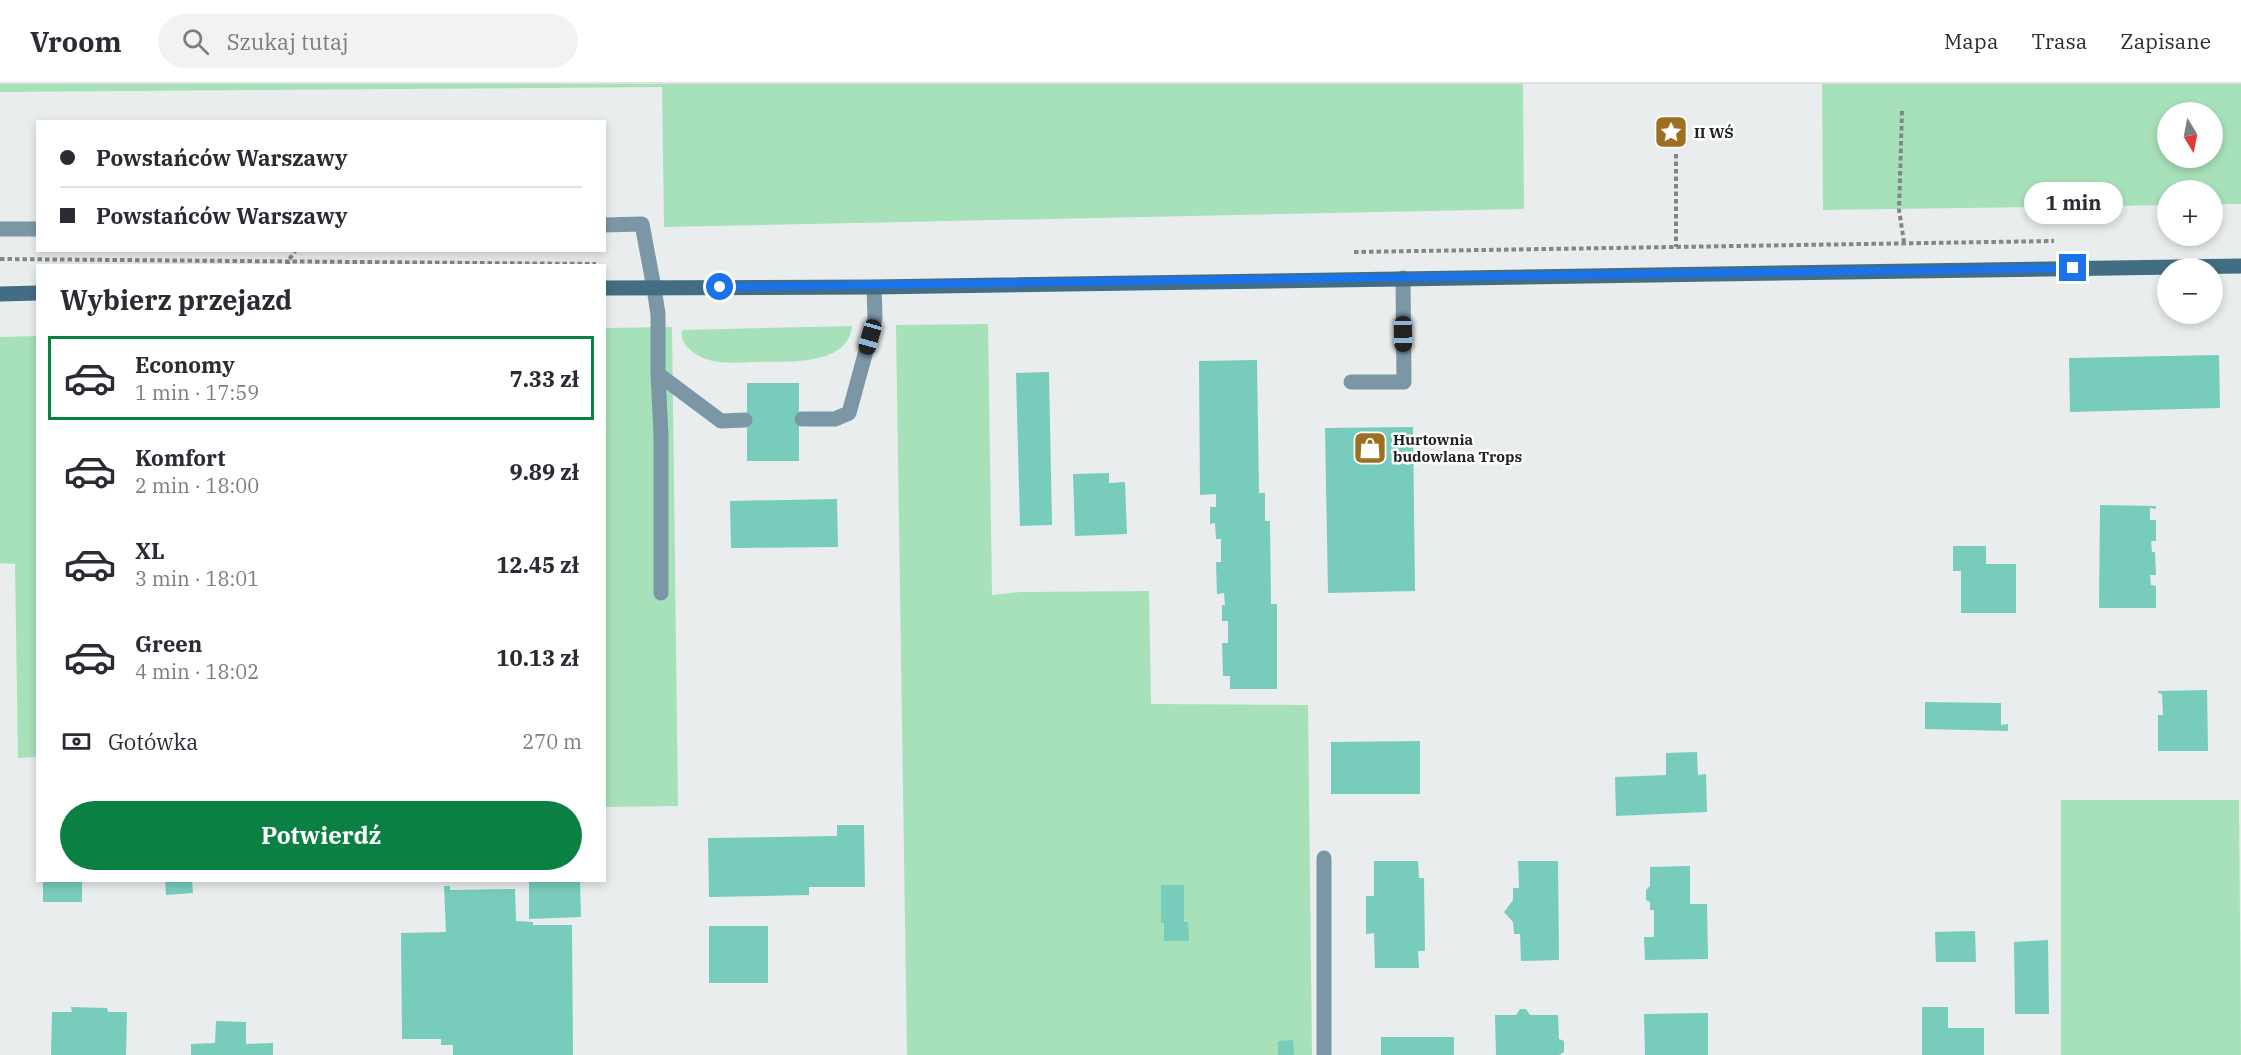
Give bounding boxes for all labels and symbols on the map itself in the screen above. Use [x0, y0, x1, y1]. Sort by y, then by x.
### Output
north arrow [2157, 102, 2223, 168]
place icon: II WŚ [1653, 114, 1689, 150]
place label: II WŚ [1694, 123, 1734, 142]
callout: 1 min [2024, 181, 2122, 223]
route end [2059, 254, 2086, 281]
route start [706, 273, 733, 300]
car [1394, 316, 1412, 352]
car [856, 317, 884, 357]
shop icon: Hurtownia budowlana Trops [1352, 430, 1388, 466]
place label: Hurtownia budowlana Trops [1393, 430, 1522, 466]

